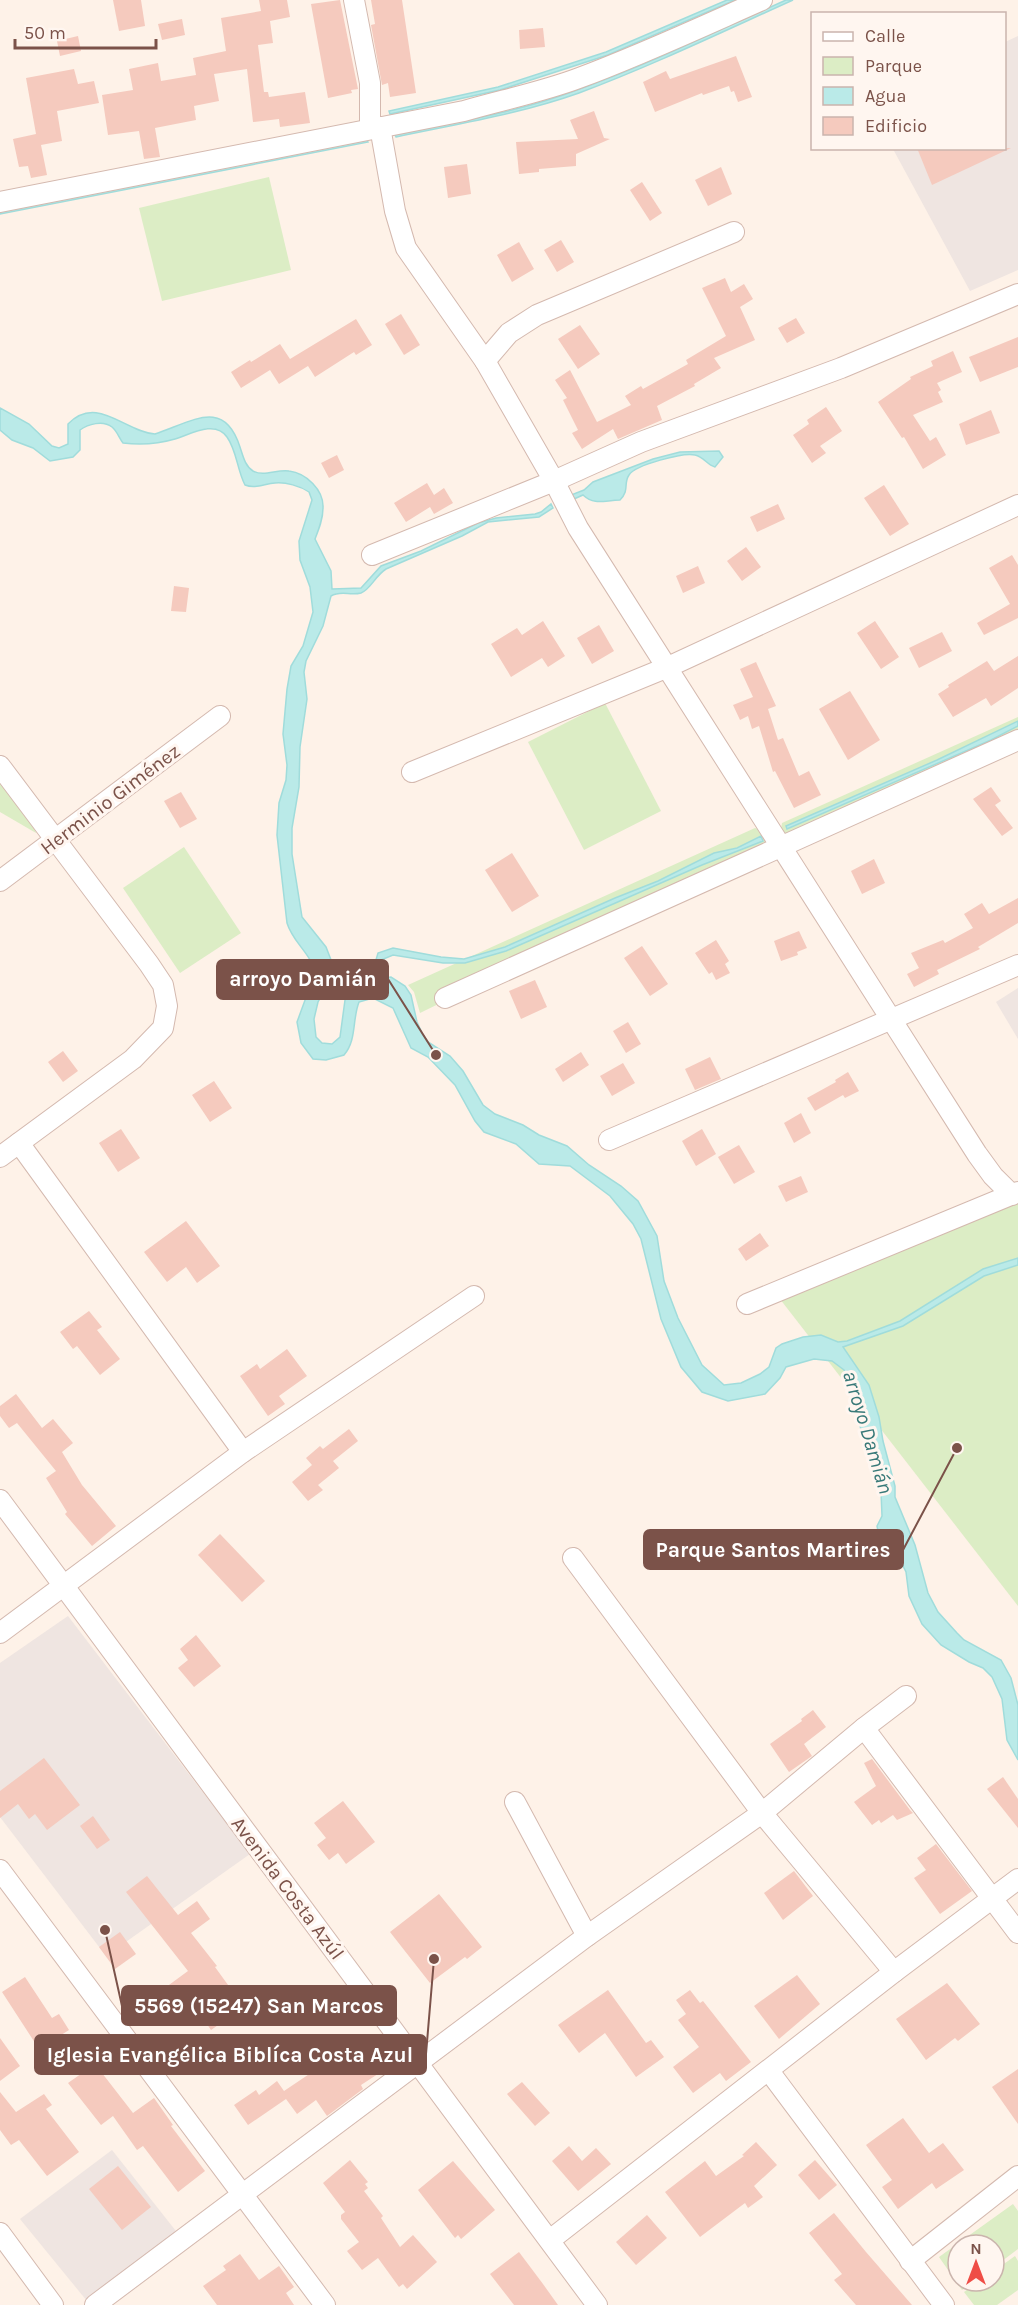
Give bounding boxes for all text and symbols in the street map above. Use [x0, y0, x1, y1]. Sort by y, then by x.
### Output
scale bar [15, 12, 156, 50]
legend [811, 12, 1006, 150]
text: 50 m [24, 22, 66, 44]
text: Calle [865, 25, 905, 47]
text: Parque [865, 55, 922, 77]
text: Agua [865, 85, 906, 107]
text: Edificio [865, 115, 927, 137]
street label: Herminio Giménez [36, 739, 185, 859]
callout: arroyo Damián [217, 960, 388, 999]
text: arroyo Damián [229, 967, 377, 991]
water label: arroyo Damián [838, 1367, 898, 1497]
callout: Parque Santos Martires [644, 1530, 903, 1569]
text: Parque Santos Martires [656, 1538, 890, 1563]
street label: Avenida Costa Azúl [226, 1812, 349, 1964]
callout: 5569 (15247) San Marcos [122, 1986, 396, 2025]
text: 5569 (15247) San Marcos [134, 1994, 384, 2018]
callout: Iglesia Evangélica Biblíca Costa Azul [35, 2035, 426, 2074]
text: Iglesia Evangélica Biblíca Costa Azul [47, 2043, 413, 2067]
north arrow [946, 2233, 1006, 2293]
text: N [970, 2239, 982, 2258]

